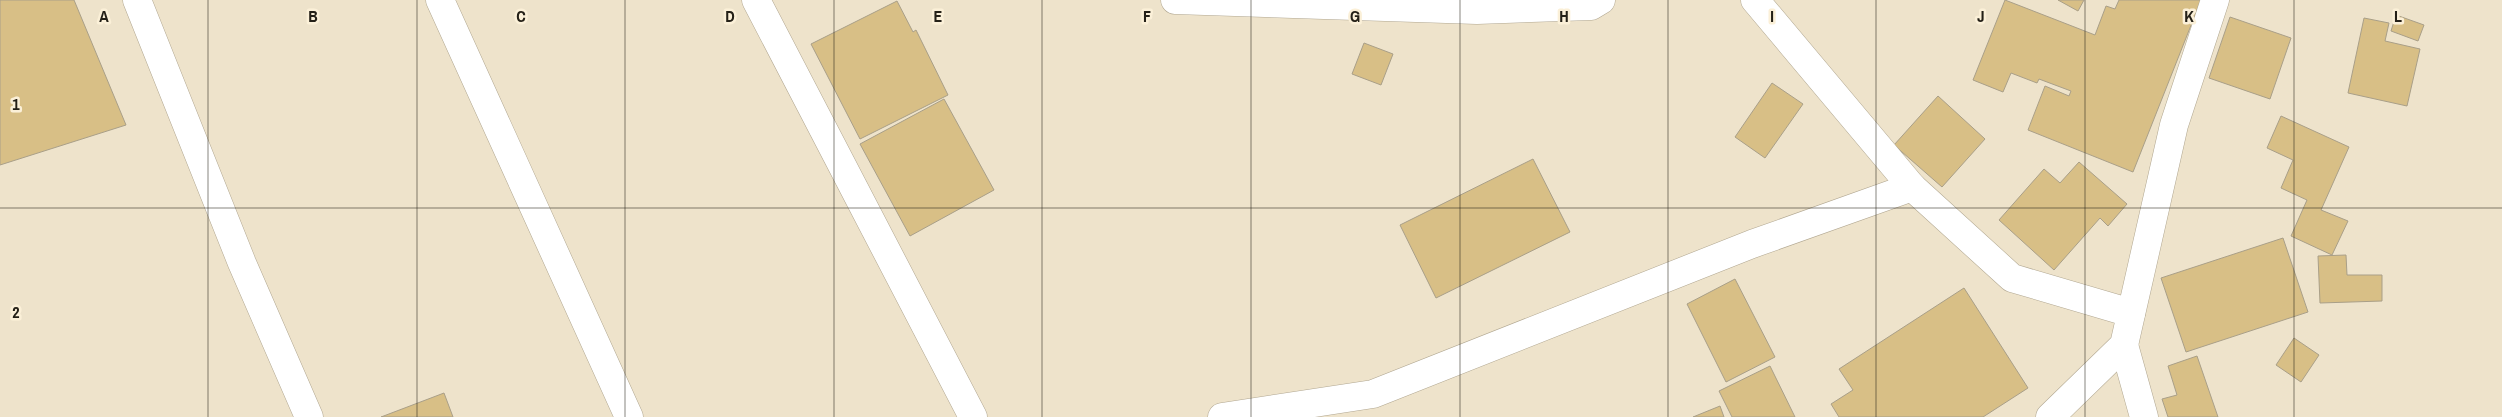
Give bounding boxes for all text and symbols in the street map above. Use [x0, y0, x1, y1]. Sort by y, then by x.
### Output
text: A [99, 5, 109, 27]
text: B [308, 5, 318, 27]
text: C [516, 5, 526, 27]
text: D [725, 5, 735, 27]
text: E [934, 5, 943, 27]
text: F [1143, 5, 1151, 27]
text: G [1350, 5, 1360, 27]
text: H [1559, 5, 1569, 27]
text: I [1770, 5, 1774, 27]
text: J [1977, 5, 1985, 27]
text: K [2184, 5, 2194, 27]
text: L [2394, 5, 2402, 27]
text: 1 [12, 93, 20, 115]
text: 2 [12, 301, 20, 323]

